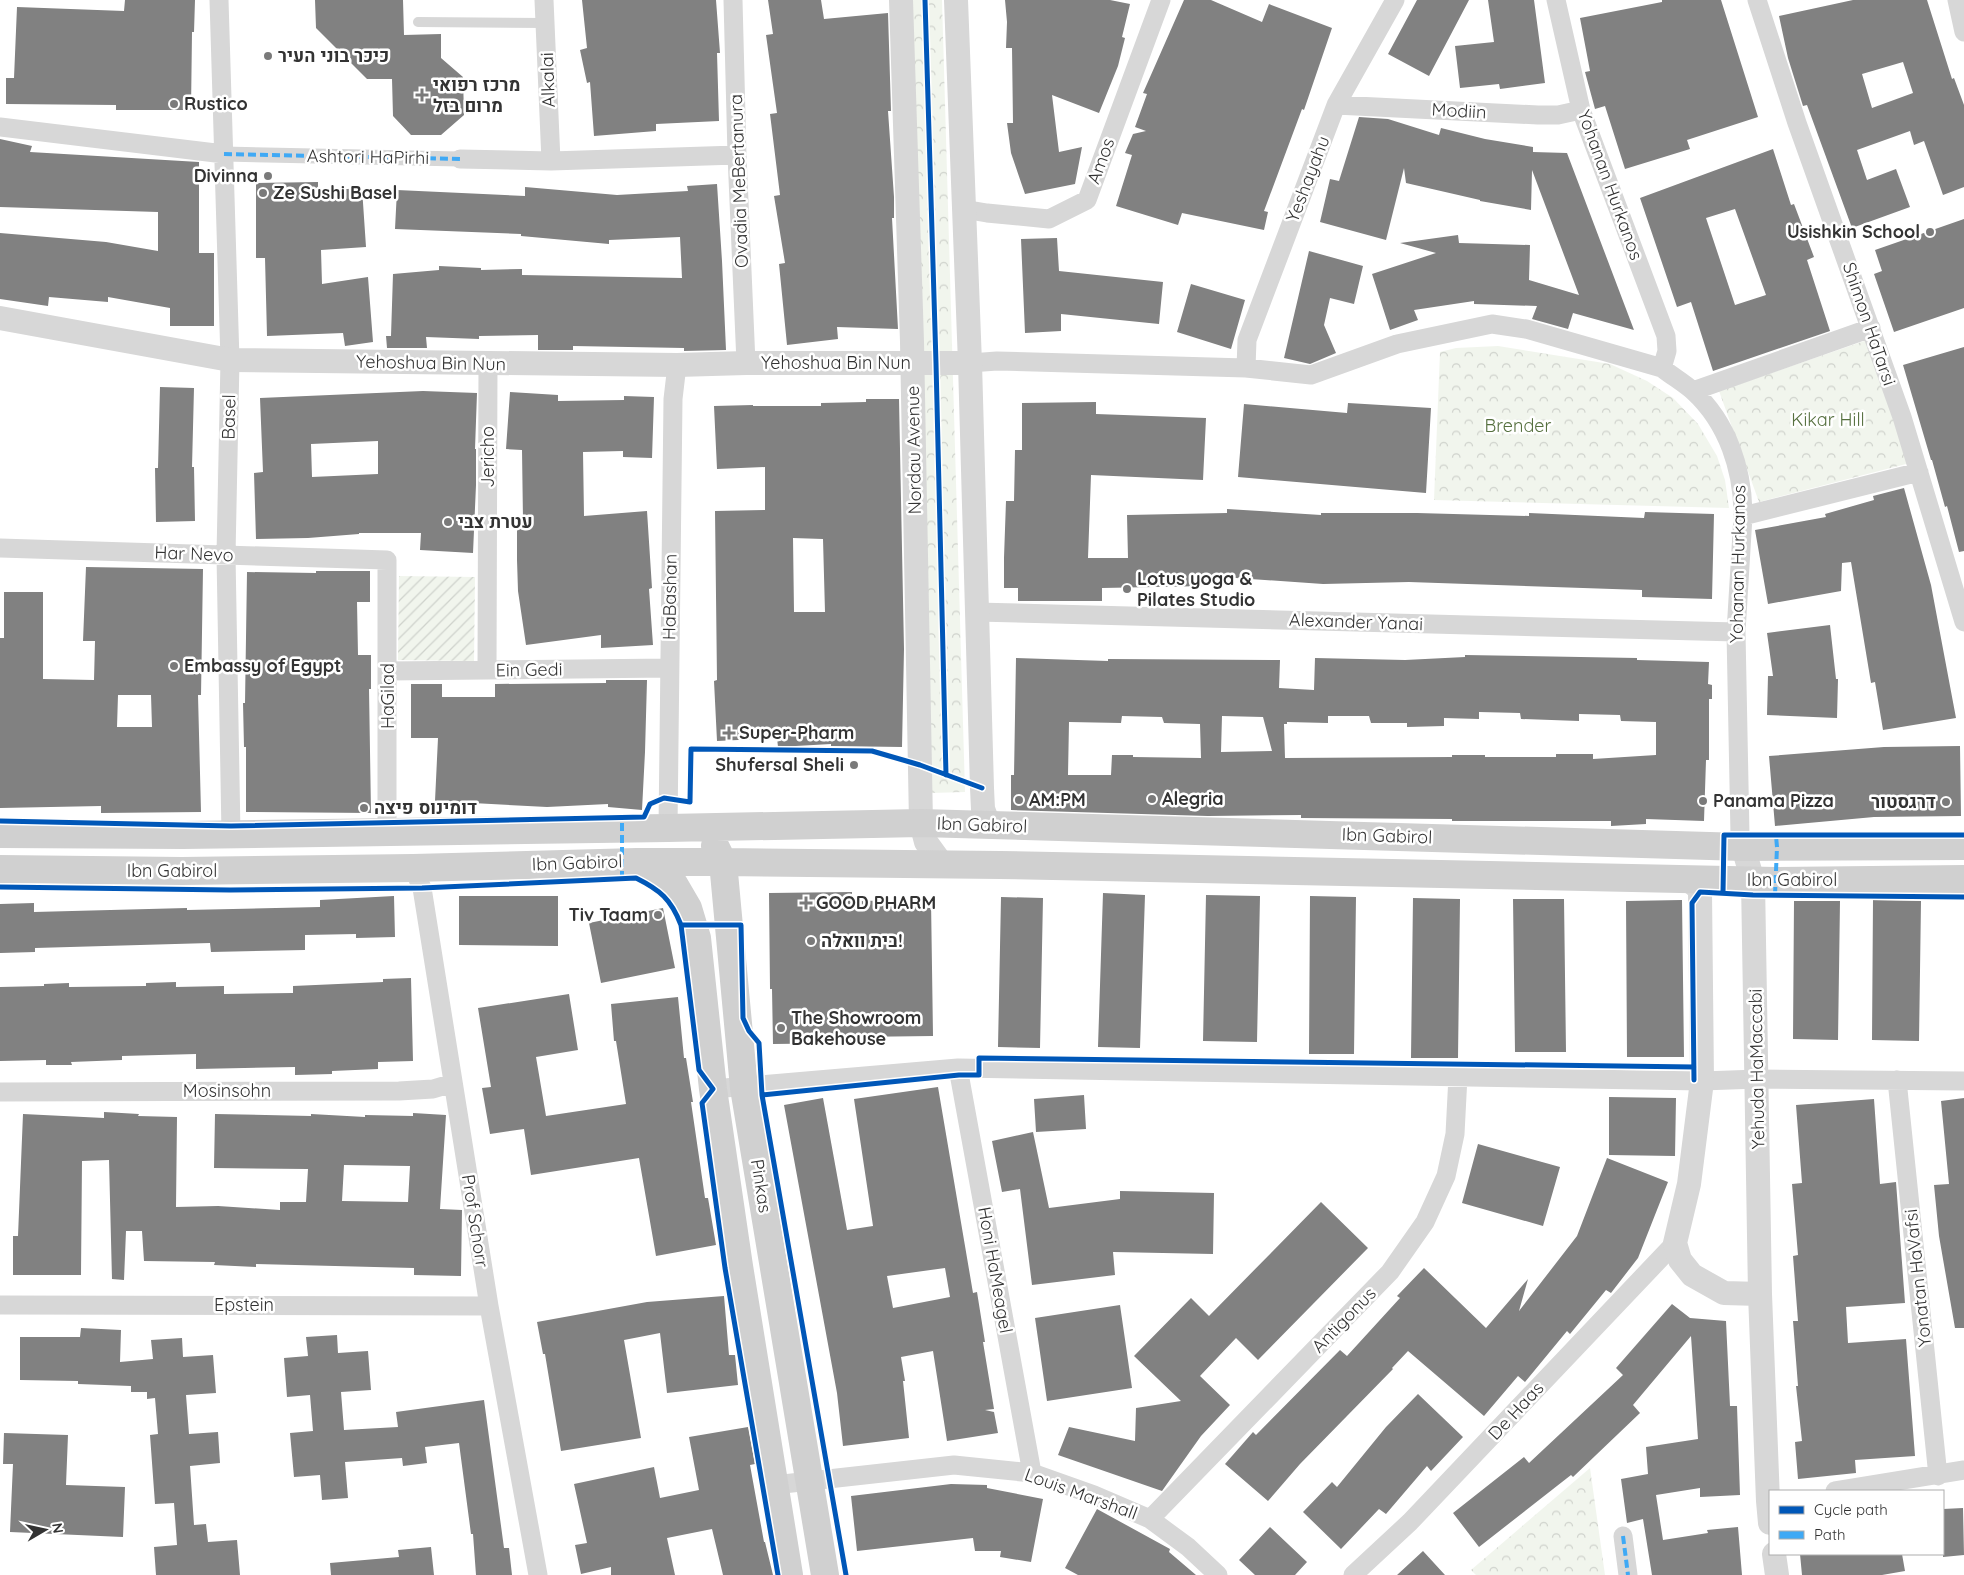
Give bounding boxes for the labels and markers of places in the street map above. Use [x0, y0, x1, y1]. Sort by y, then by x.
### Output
place label: כיכר בוני העיר [278, 44, 389, 67]
marker: כיכר בוני העיר [262, 50, 274, 62]
place label: מרכז רפואי מרום בזל [433, 73, 520, 117]
marker: מרכז רפואי מרום בזל [415, 88, 429, 102]
place label: Rustico [184, 92, 248, 115]
marker: Rustico [168, 98, 180, 110]
place label: Divinna [194, 164, 258, 187]
marker: Divinna [262, 170, 274, 182]
place label: Ze Sushi Basel [273, 181, 397, 204]
marker: Ze Sushi Basel [257, 187, 269, 199]
place label: Usishkin School [1787, 220, 1920, 243]
marker: Usishkin School [1924, 226, 1936, 238]
place label: עטרת צבי [458, 510, 533, 533]
marker: עטרת צבי [442, 516, 454, 528]
place label: Lotus yoga & Pilates Studio [1137, 567, 1255, 611]
marker: Lotus yoga & Pilates Studio [1121, 583, 1133, 595]
place label: Embassy of Egypt [184, 654, 341, 677]
marker: Embassy of Egypt [168, 660, 180, 672]
place label: Super-Pharm [739, 721, 854, 744]
marker: Super-Pharm [723, 727, 735, 739]
place label: Shufersal Sheli [715, 753, 844, 776]
marker: Shufersal Sheli [848, 759, 860, 771]
place label: Alegria [1162, 787, 1224, 810]
place label: AM:PM [1029, 788, 1086, 811]
place label: Panama Pizza [1713, 789, 1834, 812]
place label: דרגסטור [1871, 790, 1936, 813]
marker: Alegria [1146, 793, 1158, 805]
marker: AM:PM [1013, 794, 1025, 806]
marker: Panama Pizza [1697, 795, 1709, 807]
place label: דומינוס פיצה [374, 796, 477, 819]
marker: דרגסטור [1940, 796, 1952, 808]
marker: דומינוס פיצה [358, 802, 370, 814]
place label: GOOD PHARM [816, 891, 936, 914]
marker: GOOD PHARM [800, 897, 812, 909]
place label: Tiv Taam [568, 903, 648, 926]
marker: Tiv Taam [652, 909, 664, 921]
place label: בית וואלה! [821, 929, 903, 952]
marker: בית וואלה! [805, 935, 817, 947]
place label: The Showroom Bakehouse [791, 1006, 921, 1050]
marker: The Showroom Bakehouse [775, 1022, 787, 1034]

